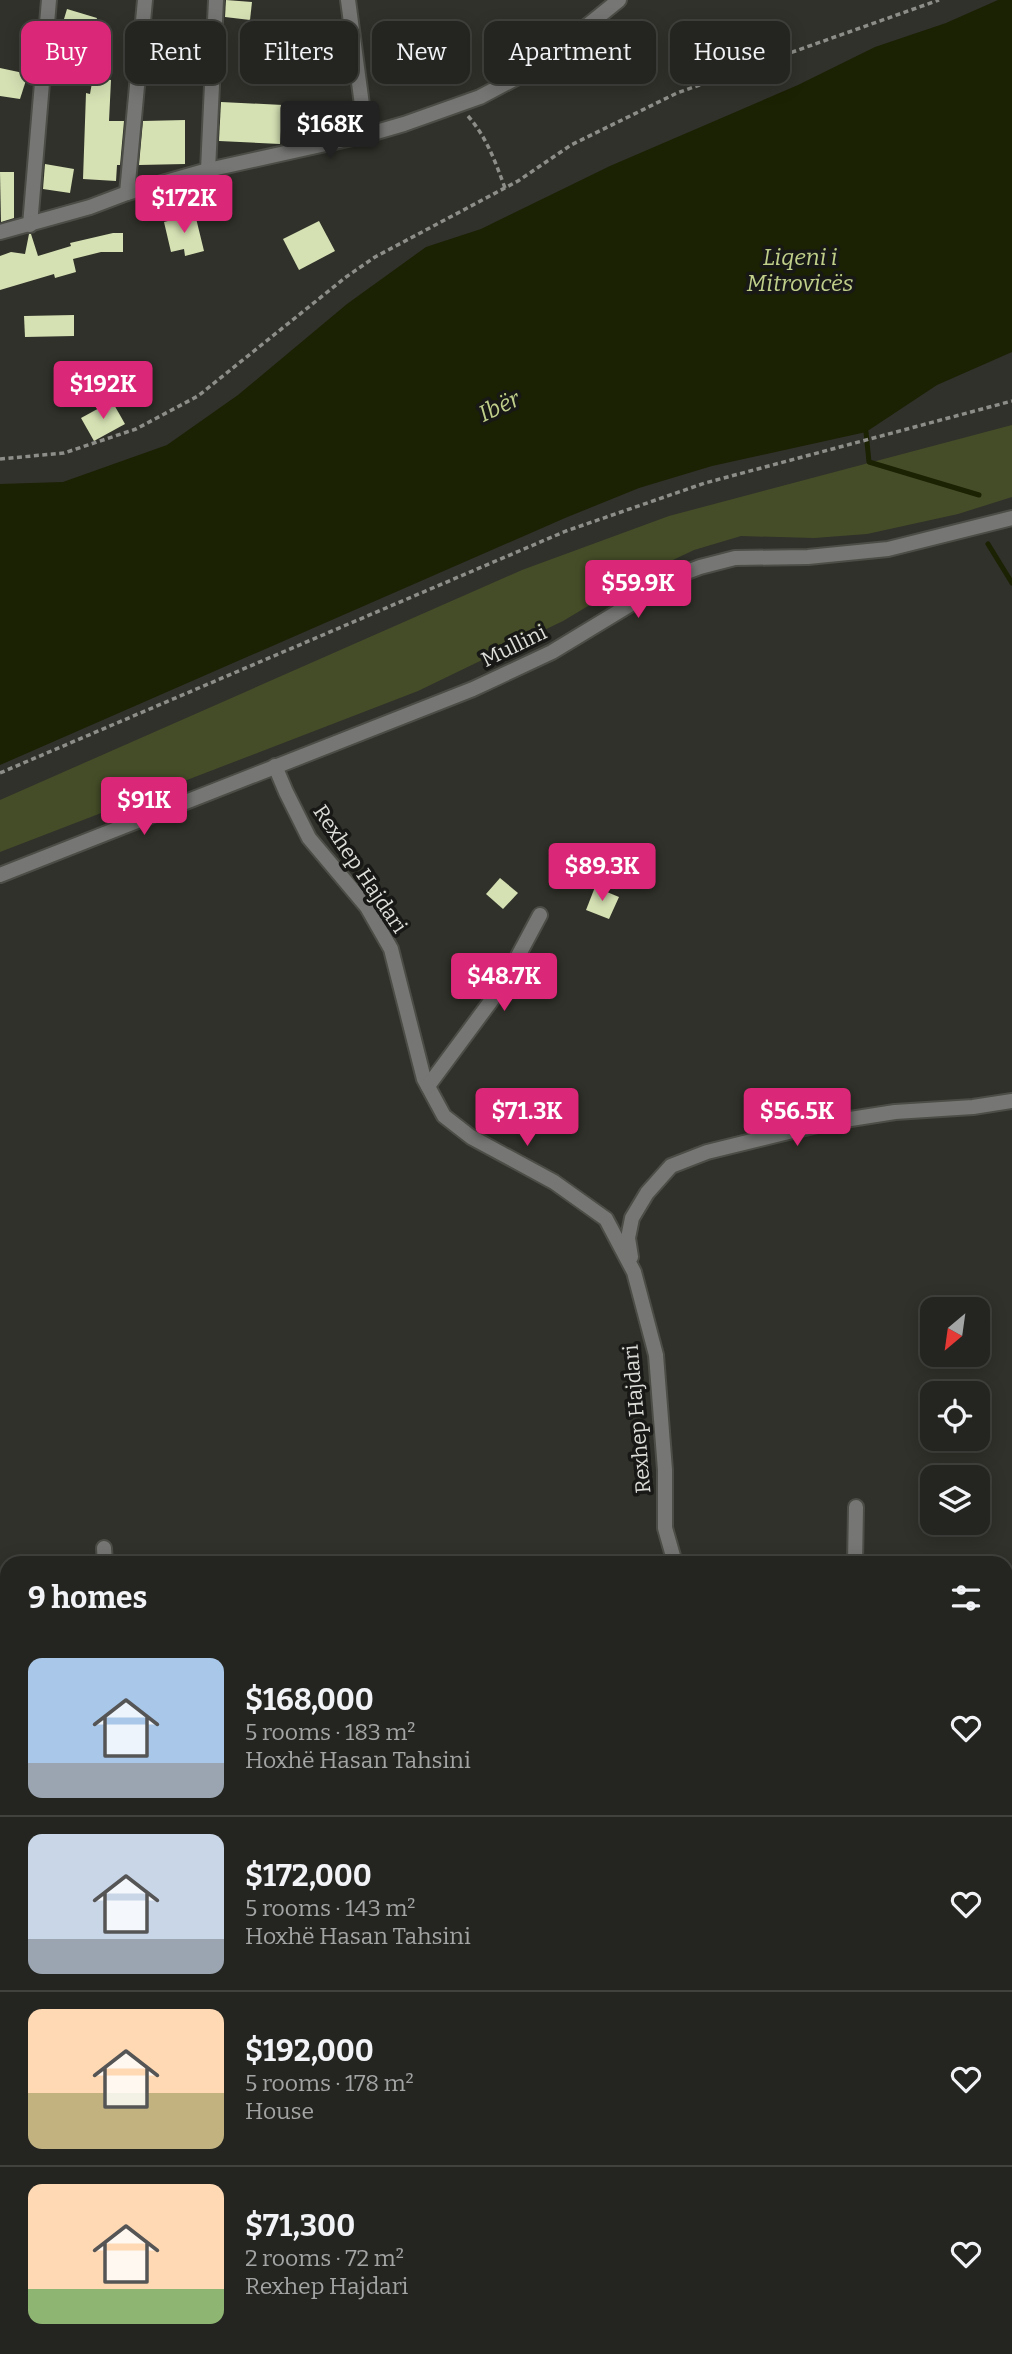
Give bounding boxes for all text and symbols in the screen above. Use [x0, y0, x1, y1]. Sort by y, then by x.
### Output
chip: Buy [21, 21, 111, 84]
chip: Rent [125, 21, 226, 84]
chip: Filters [240, 21, 358, 84]
chip: New [372, 21, 470, 84]
chip: Apartment [484, 21, 656, 84]
chip: House [670, 21, 790, 84]
pin: $168K [281, 102, 379, 161]
text: $168K [296, 110, 364, 138]
pin: $172K [135, 176, 233, 235]
text: $172K [151, 184, 217, 212]
water label: Liqeni i Mitrovicës [746, 243, 854, 297]
pin: $192K [54, 362, 152, 421]
text: $192K [70, 370, 136, 398]
water label: Ibër [474, 384, 526, 428]
pin: $59.9K [581, 560, 695, 620]
text: $59.9K [601, 569, 675, 597]
street label: Mullini [477, 619, 551, 673]
pin: $91K [103, 778, 185, 837]
text: $91K [117, 786, 171, 814]
street label: Rexhep Hajdari [308, 800, 412, 938]
pin: $89.3K [545, 844, 659, 903]
text: $89.3K [565, 852, 639, 880]
pin: $48.7K [447, 954, 561, 1013]
text: $48.7K [467, 962, 541, 990]
pin: $71.3K [470, 1088, 584, 1148]
pin: $56.5K [740, 1088, 854, 1148]
text: $71.3K [491, 1097, 563, 1125]
text: $56.5K [760, 1097, 834, 1125]
north arrow [920, 1297, 990, 1367]
map controls [920, 1297, 990, 1535]
street label: Rexhep Hajdari [618, 1344, 656, 1494]
button: locate [920, 1381, 990, 1451]
button: layers [920, 1465, 990, 1535]
icon: filters [947, 1579, 985, 1617]
text: 9 homes [28, 1580, 147, 1616]
text: $168,000 [245, 1682, 374, 1718]
icon: home [84, 1686, 168, 1770]
icon: heart [947, 1709, 985, 1747]
text: 5 rooms · 183 m² [245, 1718, 416, 1746]
text: Hoxhë Hasan Tahsini [245, 1746, 471, 1774]
text: $172,000 [245, 1858, 372, 1894]
icon: home [84, 1862, 168, 1946]
icon: heart [947, 1885, 985, 1923]
text: 5 rooms · 143 m² [245, 1894, 416, 1922]
text: Hoxhë Hasan Tahsini [245, 1922, 471, 1950]
text: $192,000 [245, 2033, 374, 2069]
icon: home [84, 2037, 168, 2121]
icon: heart [947, 2060, 985, 2098]
text: 5 rooms · 178 m² [245, 2069, 414, 2097]
text: House [245, 2097, 314, 2125]
text: $71,300 [245, 2208, 355, 2244]
icon: home [84, 2212, 168, 2296]
icon: heart [947, 2235, 985, 2273]
text: 2 rooms · 72 m² [245, 2244, 404, 2272]
text: Rexhep Hajdari [245, 2272, 408, 2300]

